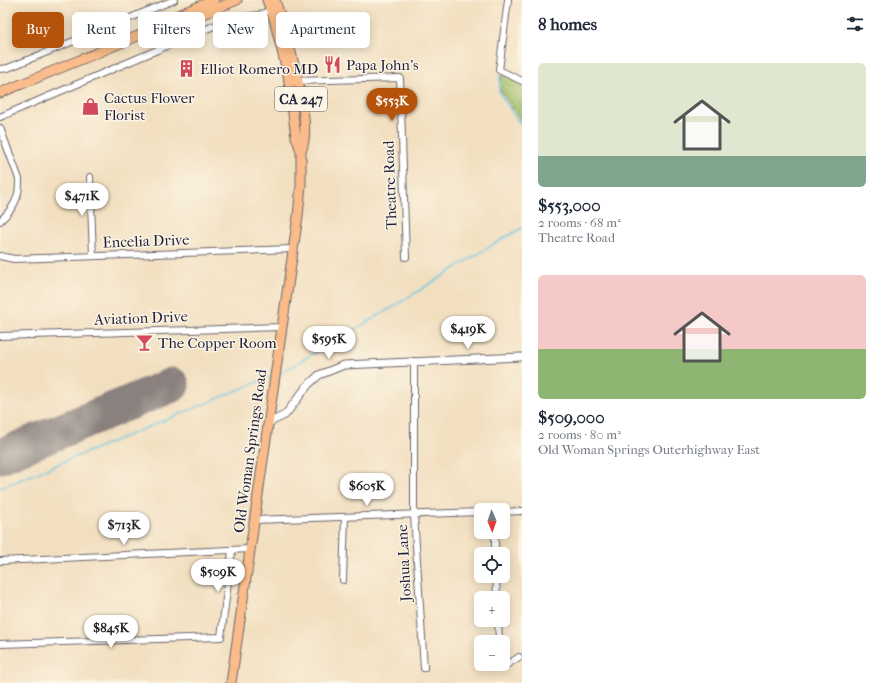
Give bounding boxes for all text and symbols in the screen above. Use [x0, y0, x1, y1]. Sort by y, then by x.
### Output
chip: Buy [12, 12, 64, 48]
chip: Rent [72, 12, 130, 48]
chip: Filters [138, 12, 205, 48]
chip: New [213, 12, 268, 48]
chip: Apartment [276, 12, 370, 48]
icon: filters [844, 13, 866, 35]
text: 8 homes [538, 14, 597, 34]
restaurant icon: Papa John's [323, 55, 343, 75]
place label: Papa John's [346, 56, 419, 74]
building icon: Elliot Romero MD [177, 59, 197, 79]
place label: Elliot Romero MD [200, 60, 318, 78]
road number: CA 247 [275, 87, 327, 111]
pin: $553K [364, 88, 420, 122]
place label: Cactus Flower Florist [104, 89, 195, 124]
icon: home [666, 89, 738, 161]
text: $553K [375, 93, 409, 108]
shop icon: Cactus Flower Florist [81, 97, 101, 117]
street label: Theatre Road [379, 139, 401, 230]
pin: $471K [54, 183, 110, 217]
text: $471K [65, 188, 99, 203]
text: $553,000 [538, 195, 601, 215]
text: 2 rooms · 68 m² [538, 215, 621, 230]
street label: Encelia Drive [102, 230, 190, 252]
text: Theatre Road [538, 230, 615, 245]
icon: home [666, 301, 738, 373]
street label: Aviation Drive [93, 307, 189, 329]
pin: $419K [440, 316, 496, 350]
text: $419K [450, 321, 486, 336]
pin: $595K [301, 326, 357, 360]
text: $595K [312, 331, 346, 346]
bar icon: The Copper Room [135, 333, 155, 353]
place label: The Copper Room [158, 334, 277, 352]
street label: Old Woman Springs Road [230, 367, 271, 534]
text: $509,000 [538, 407, 605, 427]
text: 2 rooms · 80 m² [538, 427, 621, 442]
text: Old Woman Springs Outerhighway East [538, 442, 760, 457]
pin: $605K [339, 473, 395, 507]
text: $605K [349, 478, 385, 493]
north arrow [474, 503, 510, 539]
map controls [474, 503, 510, 671]
pin: $713K [96, 512, 152, 546]
text: $713K [108, 517, 140, 532]
street label: Joshua Lane [393, 523, 415, 603]
button: locate [474, 547, 510, 583]
pin: $509K [190, 559, 246, 593]
text: $509K [200, 564, 236, 579]
button: + [474, 591, 510, 627]
pin: $845K [83, 615, 139, 649]
text: $845K [93, 620, 129, 635]
button: − [474, 635, 510, 671]

